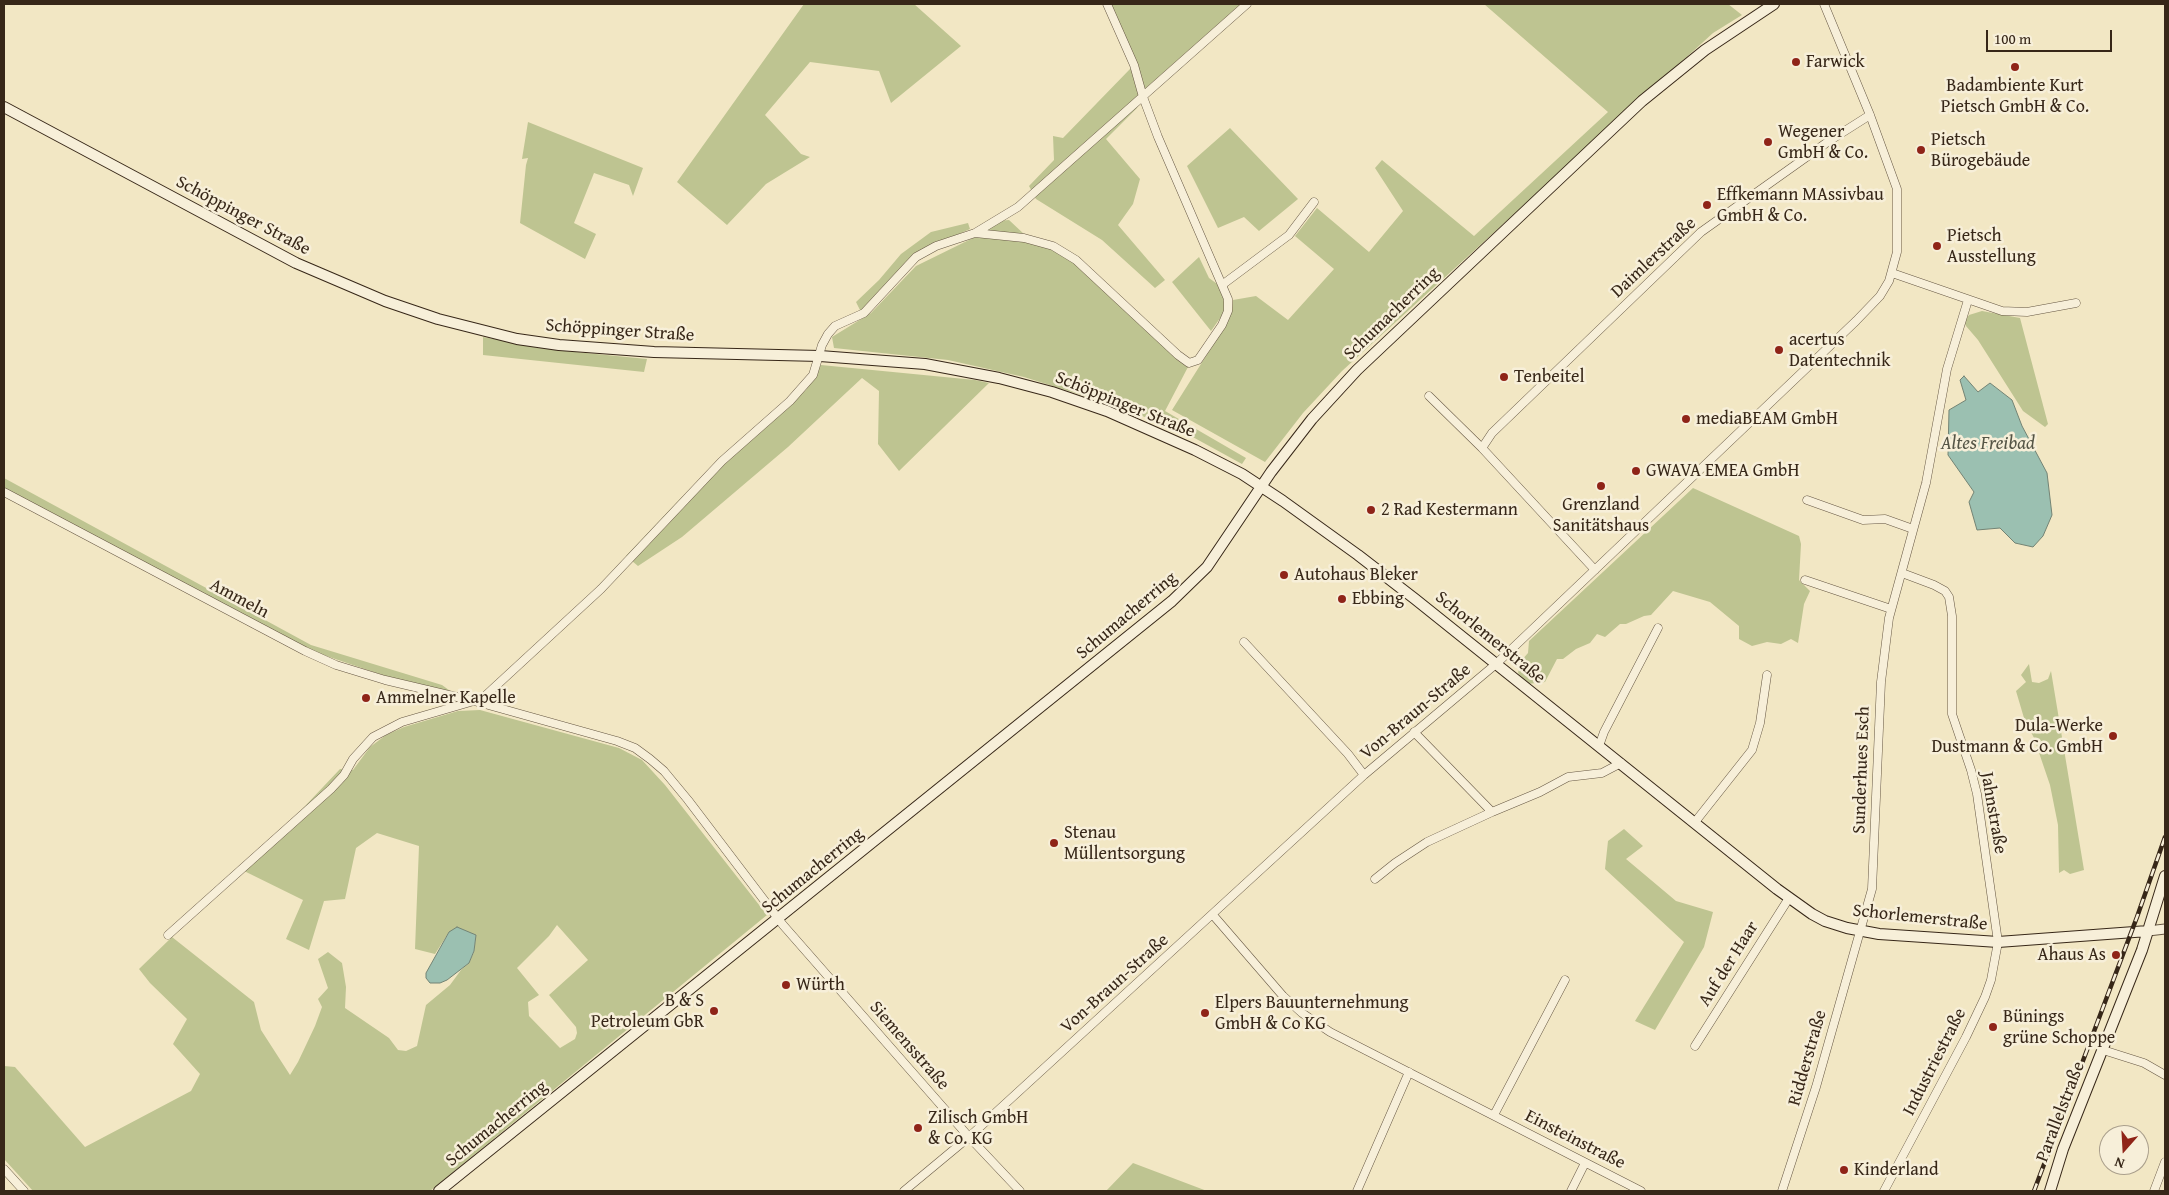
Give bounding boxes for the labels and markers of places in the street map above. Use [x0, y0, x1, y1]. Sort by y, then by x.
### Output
place label: Farwick [1806, 51, 1865, 73]
marker: Farwick [1790, 56, 1802, 68]
marker: Badambiente Kurt Pietsch GmbH & Co. [2009, 61, 2021, 73]
place label: Badambiente Kurt Pietsch GmbH & Co. [1941, 75, 2089, 118]
place label: Wegener GmbH & Co. [1778, 121, 1868, 163]
place label: Pietsch Bürogebäude [1931, 129, 2030, 172]
marker: Wegener GmbH & Co. [1762, 136, 1774, 148]
marker: Pietsch Bürogebäude [1915, 144, 1927, 156]
place label: Effkemann MAssivbau GmbH & Co. [1717, 184, 1884, 226]
marker: Effkemann MAssivbau GmbH & Co. [1701, 199, 1713, 211]
place label: Pietsch Ausstellung [1947, 225, 2036, 268]
marker: Pietsch Ausstellung [1931, 240, 1943, 252]
place label: acertus Datentechnik [1789, 329, 1890, 372]
marker: acertus Datentechnik [1773, 344, 1785, 356]
place label: Tenbeitel [1514, 366, 1585, 388]
marker: Tenbeitel [1498, 371, 1510, 383]
place label: mediaBEAM GmbH [1696, 408, 1838, 430]
marker: mediaBEAM GmbH [1680, 413, 1692, 425]
place label: GWAVA EMEA GmbH [1646, 460, 1799, 482]
marker: GWAVA EMEA GmbH [1630, 465, 1642, 477]
marker: Grenzland Sanitätshaus [1595, 480, 1607, 492]
place label: Grenzland Sanitätshaus [1553, 494, 1649, 536]
place label: 2 Rad Kestermann [1381, 499, 1518, 521]
marker: 2 Rad Kestermann [1365, 504, 1377, 516]
place label: Autohaus Bleker [1294, 564, 1418, 586]
marker: Autohaus Bleker [1278, 569, 1290, 581]
place label: Ebbing [1352, 588, 1404, 610]
marker: Ebbing [1336, 593, 1348, 605]
place label: Ammelner Kapelle [376, 687, 516, 709]
marker: Ammelner Kapelle [360, 692, 372, 704]
place label: Dula-Werke Dustmann & Co. GmbH [1931, 715, 2103, 758]
marker: Dula-Werke Dustmann & Co. GmbH [2107, 730, 2119, 742]
place label: Stenau Müllentsorgung [1064, 822, 1185, 864]
marker: Stenau Müllentsorgung [1048, 837, 1060, 849]
place label: Ahaus As [2038, 944, 2106, 966]
marker: Ahaus As [2110, 949, 2122, 961]
place label: Würth [796, 974, 845, 996]
marker: Würth [780, 979, 792, 991]
place label: B & S Petroleum GbR [591, 990, 704, 1032]
place label: Elpers Bauunternehmung GmbH & Co KG [1215, 992, 1409, 1034]
marker: B & S Petroleum GbR [708, 1005, 720, 1017]
place label: Bünings grüne Schoppe [2003, 1006, 2115, 1048]
marker: Elpers Bauunternehmung GmbH & Co KG [1199, 1007, 1211, 1019]
marker: Bünings grüne Schoppe [1987, 1021, 1999, 1033]
place label: Zilisch GmbH & Co. KG [928, 1107, 1028, 1150]
marker: Zilisch GmbH & Co. KG [912, 1122, 924, 1134]
place label: Kinderland [1854, 1159, 1939, 1181]
marker: Kinderland [1838, 1164, 1850, 1176]

